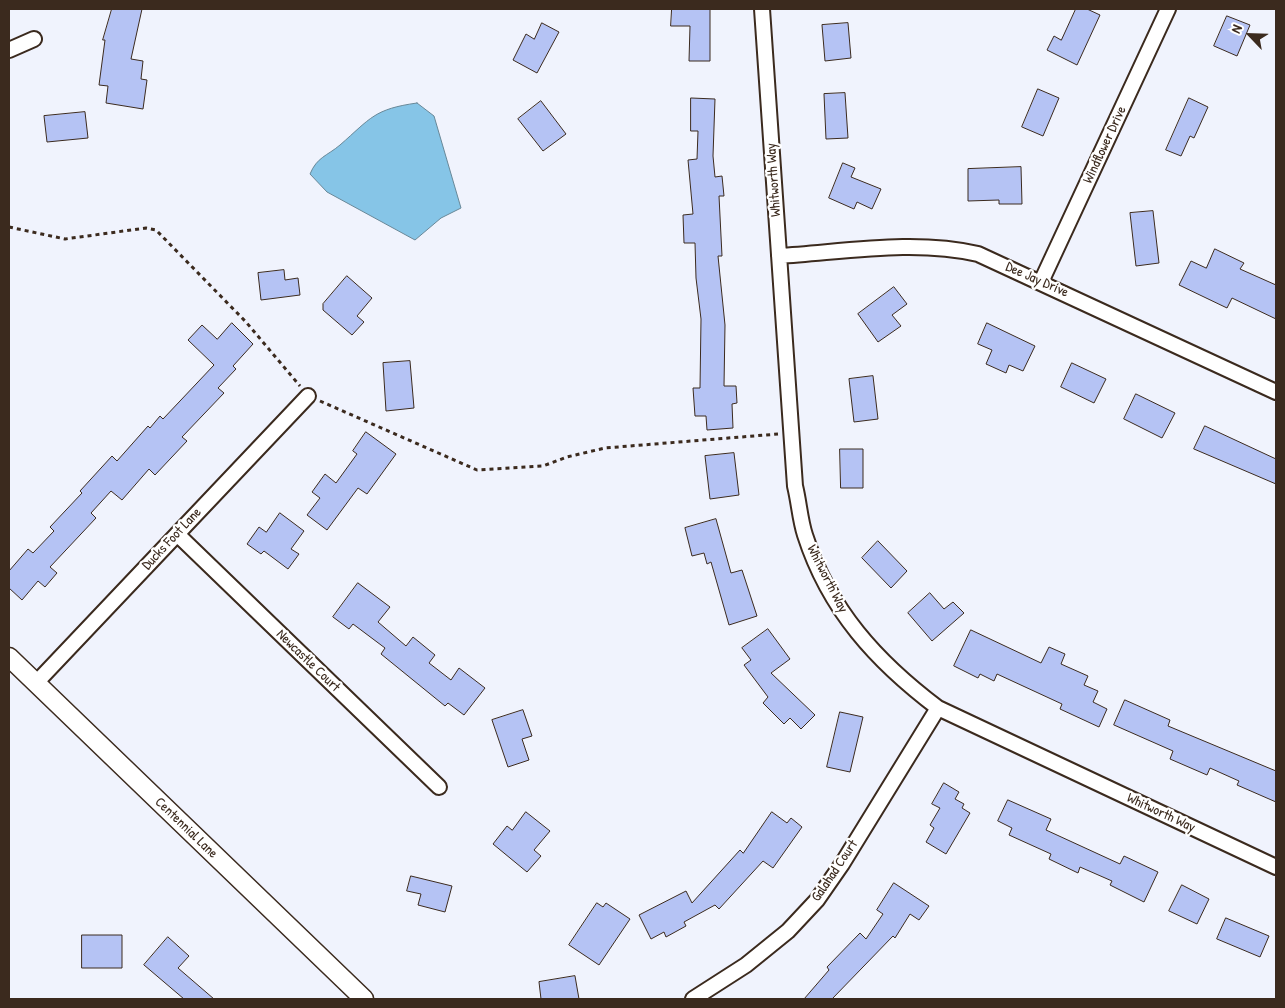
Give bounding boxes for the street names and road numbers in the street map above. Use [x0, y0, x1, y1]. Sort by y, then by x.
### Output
street label: Windflower Drive [1080, 104, 1130, 186]
street label: Whitworth Way [763, 143, 785, 217]
street label: Dee Jay Drive [1003, 259, 1071, 301]
street label: Ducks Foot Lane [139, 504, 205, 574]
street label: Whitworth Way [803, 542, 851, 616]
street label: Newcastle Court [273, 626, 343, 696]
street label: Whitworth Way [1124, 790, 1198, 836]
street label: Centennial Lane [151, 794, 221, 862]
street label: Galahad Court [808, 837, 862, 905]

